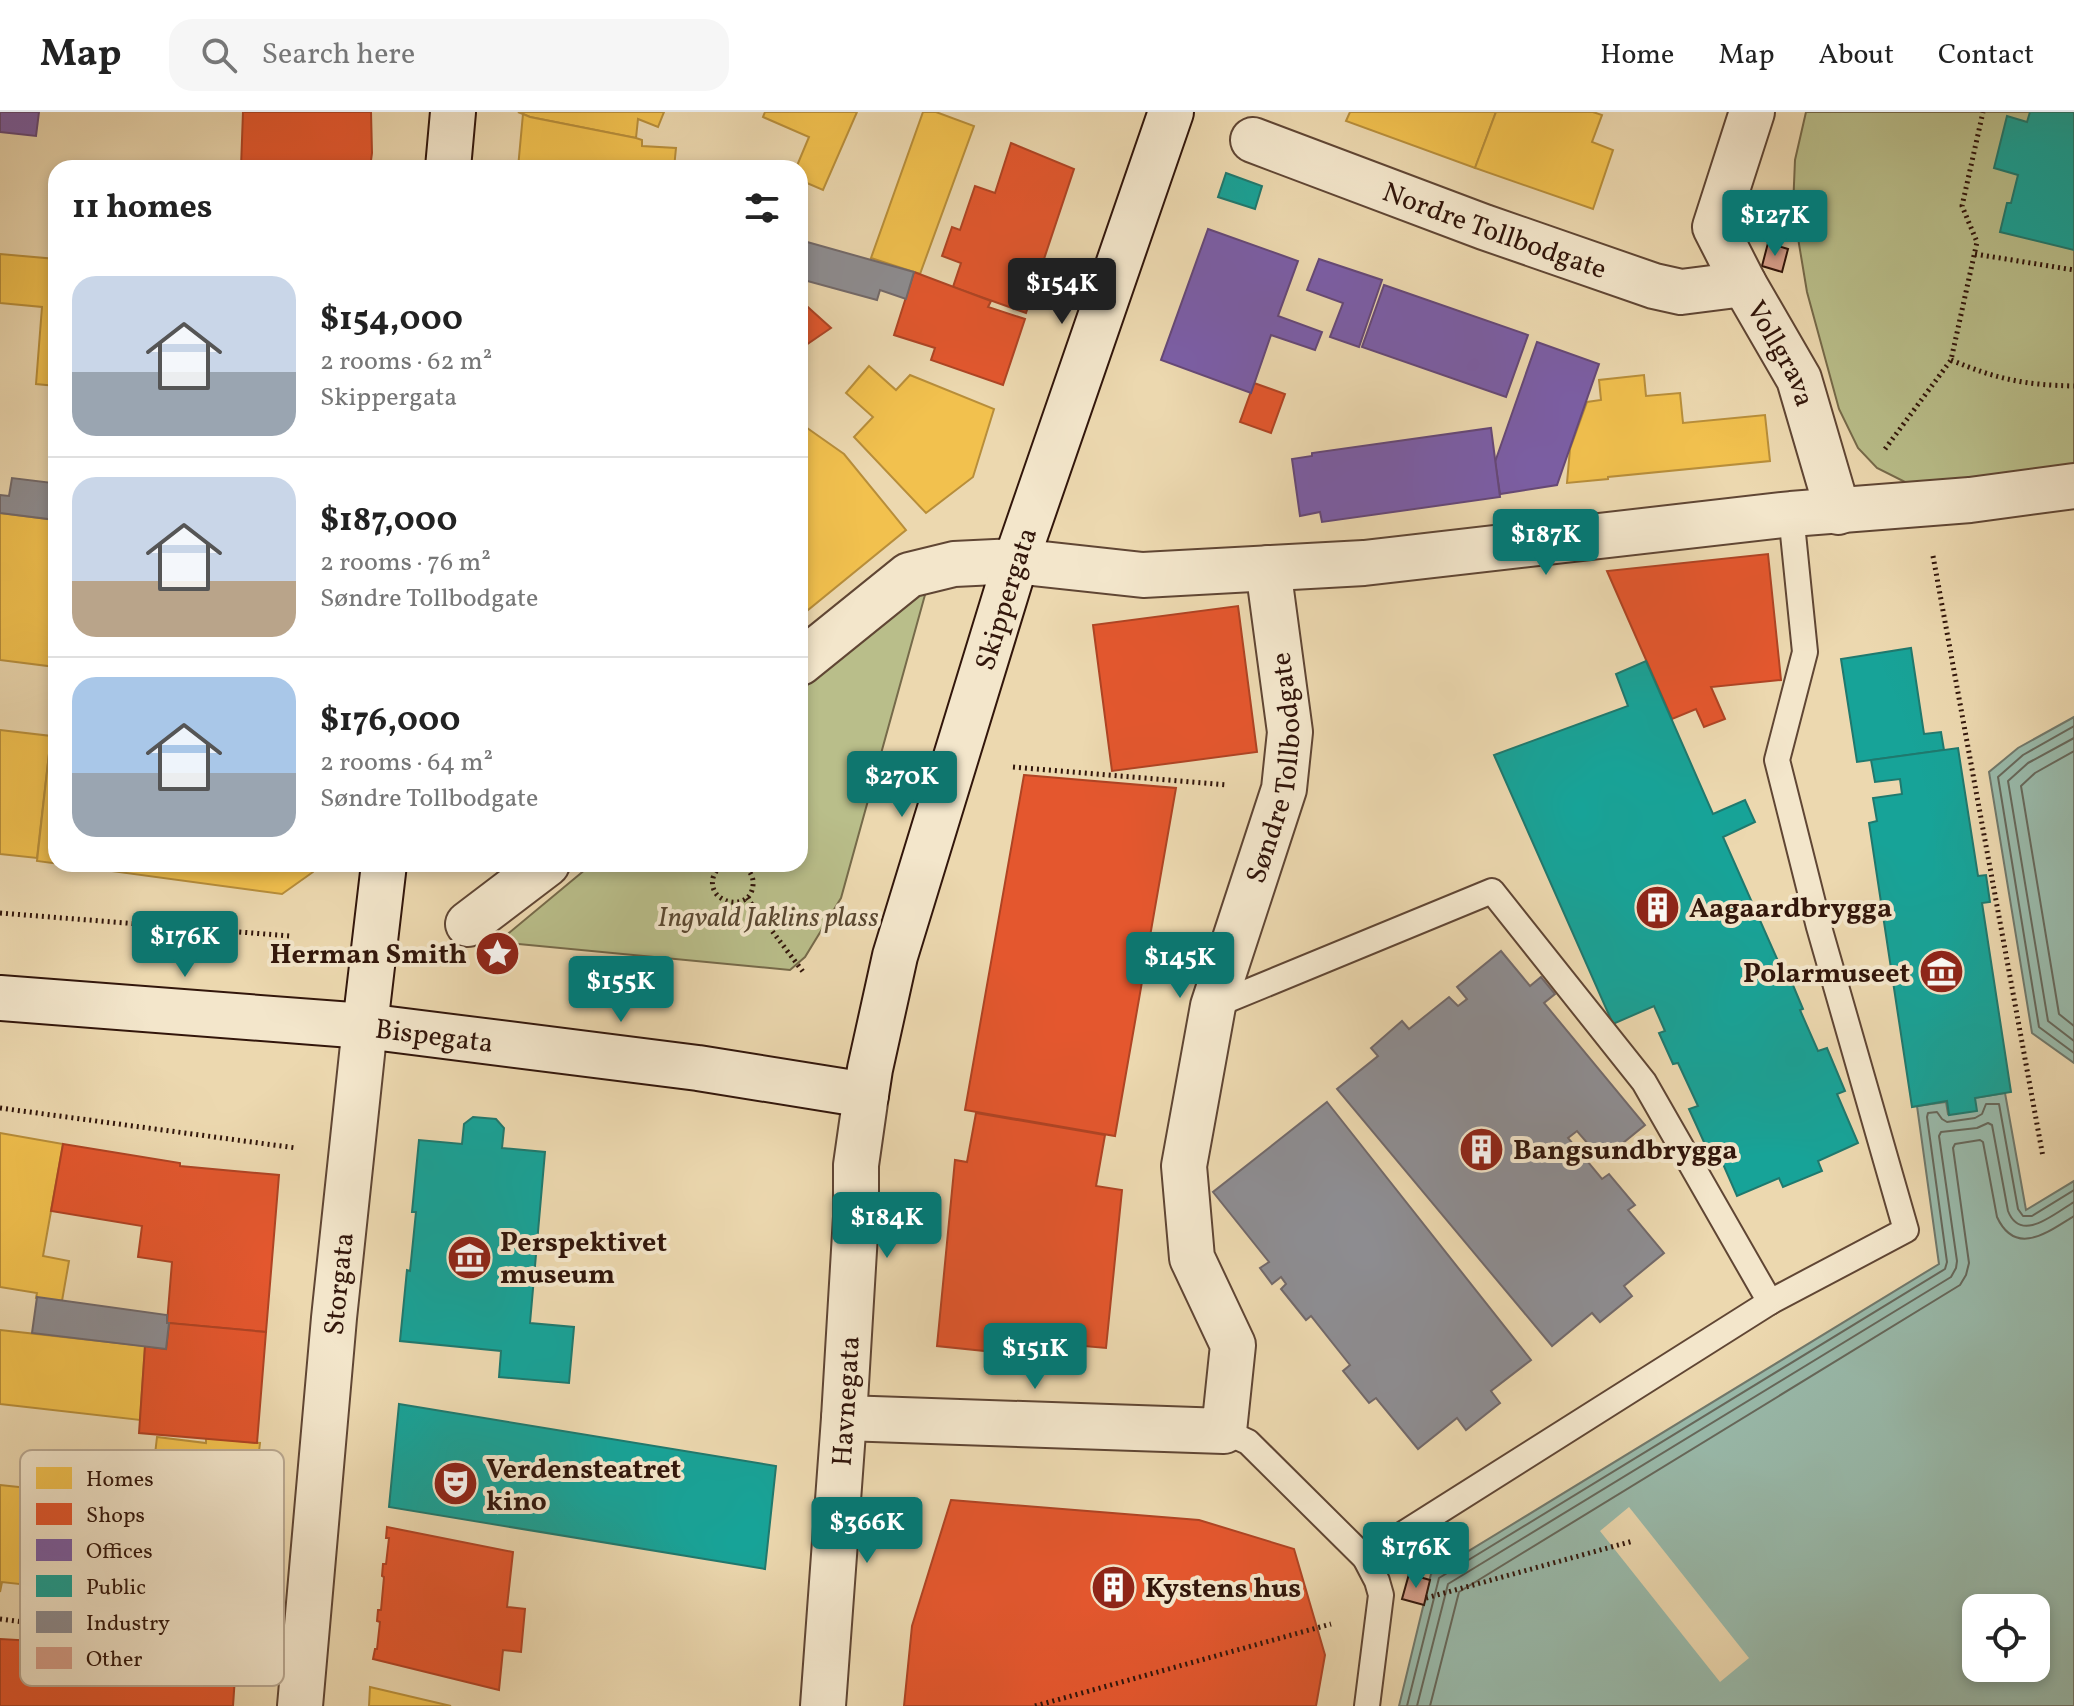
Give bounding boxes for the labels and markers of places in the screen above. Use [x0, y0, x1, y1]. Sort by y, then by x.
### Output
pin: $127K [1719, 190, 1831, 258]
pin: $154K [1006, 258, 1118, 326]
pin: $187K [1490, 509, 1602, 577]
pin: $270K [846, 751, 958, 819]
building icon: Aagaardbrygga [1634, 883, 1682, 931]
place label: Aagaardbrygga [1689, 890, 1892, 929]
pin: $176K [129, 911, 241, 979]
place icon: Herman Smith [474, 929, 522, 977]
pin: $145K [1124, 932, 1236, 1000]
place label: Herman Smith [270, 936, 467, 975]
museum icon: Polarmuseet [1917, 948, 1965, 996]
place label: Polarmuseet [1743, 955, 1910, 994]
pin: $155K [565, 956, 677, 1024]
building icon: Bangsundbrygga [1458, 1125, 1506, 1173]
place label: Bangsundbrygga [1513, 1132, 1738, 1171]
pin: $184K [831, 1192, 943, 1260]
place label: Perspektivet museum [500, 1224, 667, 1295]
museum icon: Perspektivet museum [445, 1233, 493, 1281]
pin: $151K [979, 1323, 1091, 1391]
place label: Verdensteatret kino [486, 1451, 681, 1522]
theatre icon: Verdensteatret kino [431, 1460, 479, 1508]
pin: $366K [811, 1497, 923, 1565]
pin: $176K [1360, 1522, 1472, 1590]
building icon: Kystens hus [1090, 1563, 1138, 1611]
place label: Kystens hus [1145, 1570, 1301, 1609]

